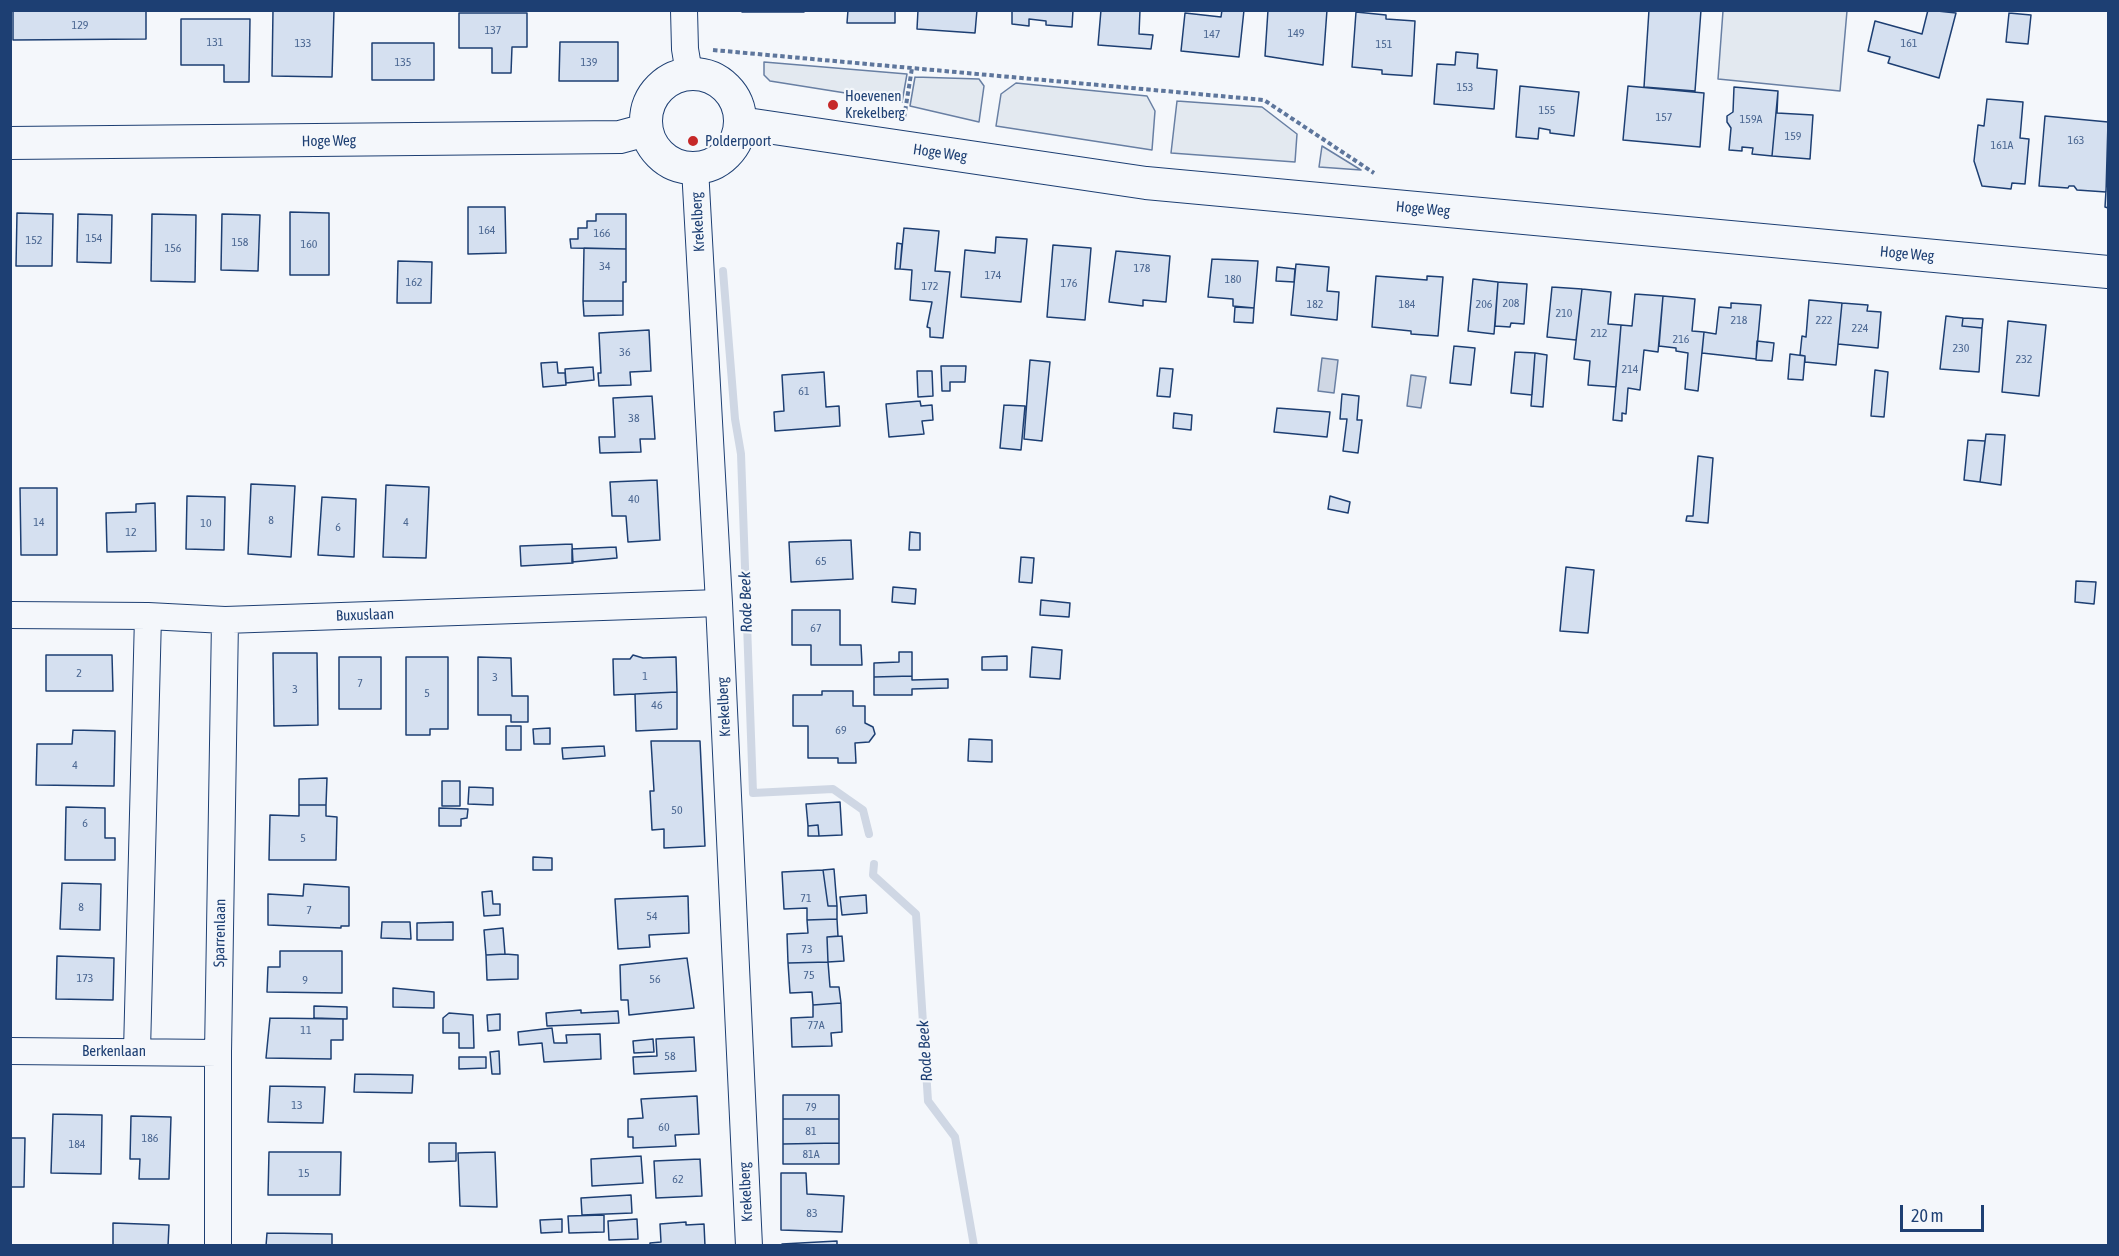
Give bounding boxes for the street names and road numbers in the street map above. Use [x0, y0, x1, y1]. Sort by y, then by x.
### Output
street label: Hoge Weg [302, 132, 356, 150]
street label: Hoge Weg [912, 140, 968, 166]
street label: Krekelberg [687, 192, 709, 252]
street label: Hoge Weg [1395, 198, 1451, 220]
street label: Hoge Weg [1879, 243, 1935, 265]
street label: Buxuslaan [336, 605, 394, 625]
street label: Krekelberg [713, 677, 735, 737]
street label: Sparrenlaan [210, 899, 230, 967]
street label: Berkenlaan [82, 1042, 146, 1060]
street label: Krekelberg [735, 1162, 757, 1222]

